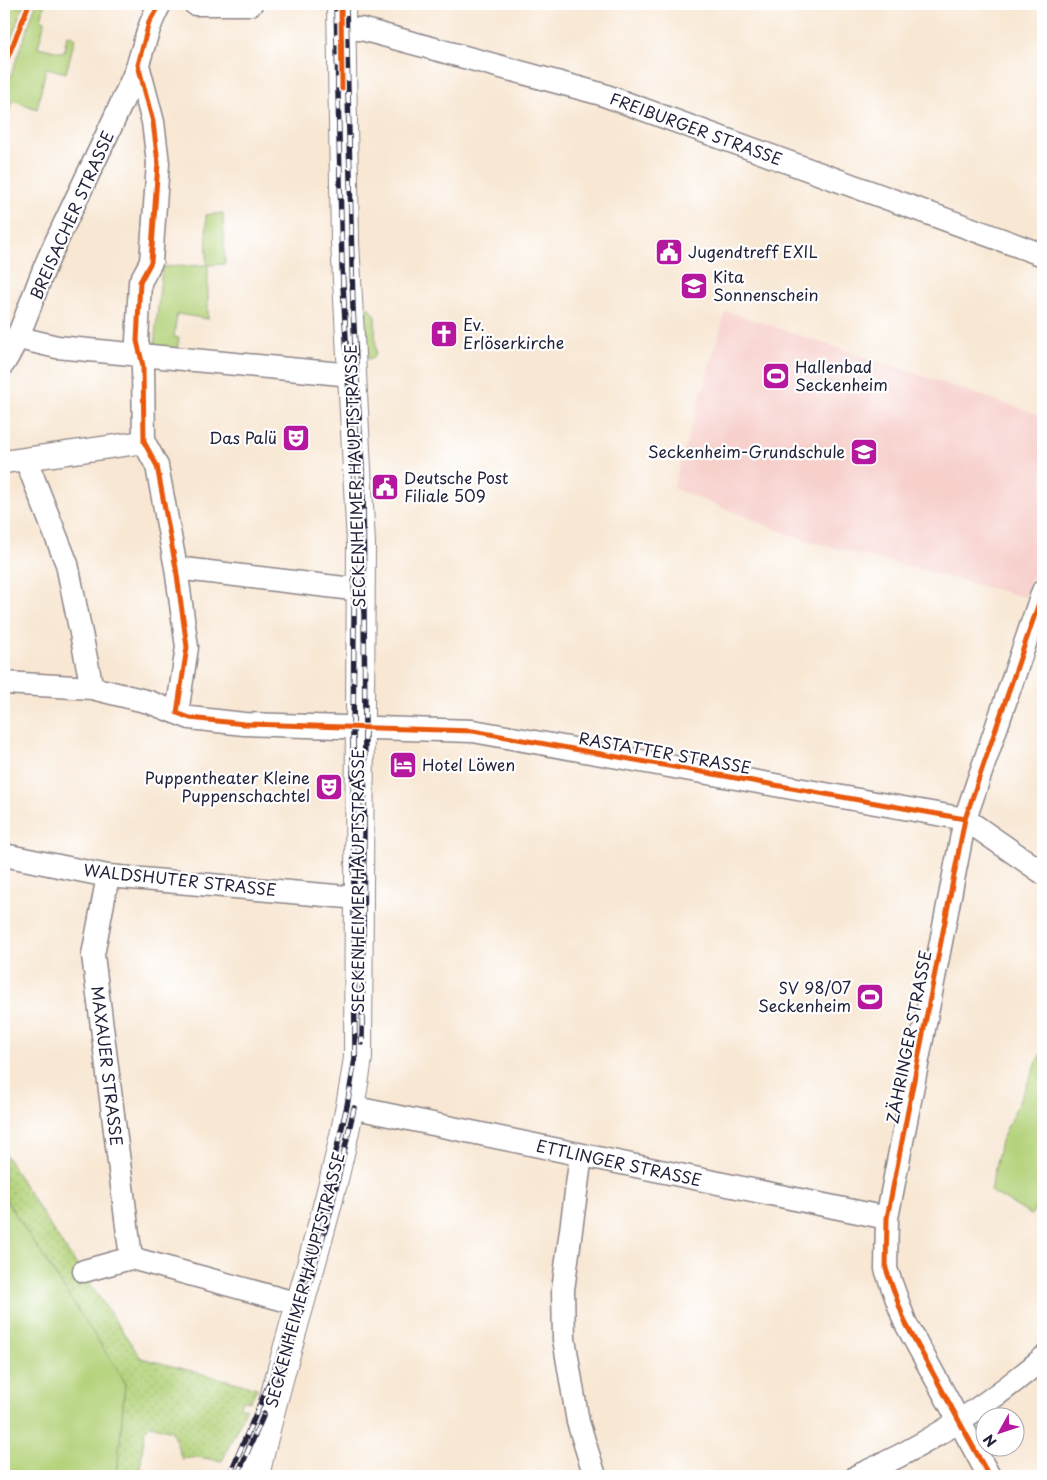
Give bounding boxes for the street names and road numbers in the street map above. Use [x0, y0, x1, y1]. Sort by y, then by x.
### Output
street label: FREIBURGER STRASSE [607, 86, 786, 170]
street label: BREISACHER STRASSE [23, 126, 119, 303]
street label: SECKENHEIMER HAUPTSTRASSE [337, 344, 371, 608]
street label: RASTATTER STRASSE [577, 725, 753, 779]
street label: SECKENHEIMER HAUPTSTRASSE [345, 749, 369, 1013]
street label: WALDSHUTER STRASSE [82, 857, 278, 901]
street label: ZÄHRINGER STRASSE [879, 948, 937, 1126]
street label: MAXAUER STRASSE [86, 985, 130, 1147]
street label: ETTLINGER STRASSE [534, 1133, 704, 1191]
street label: SECKENHEIMER HAUPTSTRASSE [258, 1149, 350, 1410]

